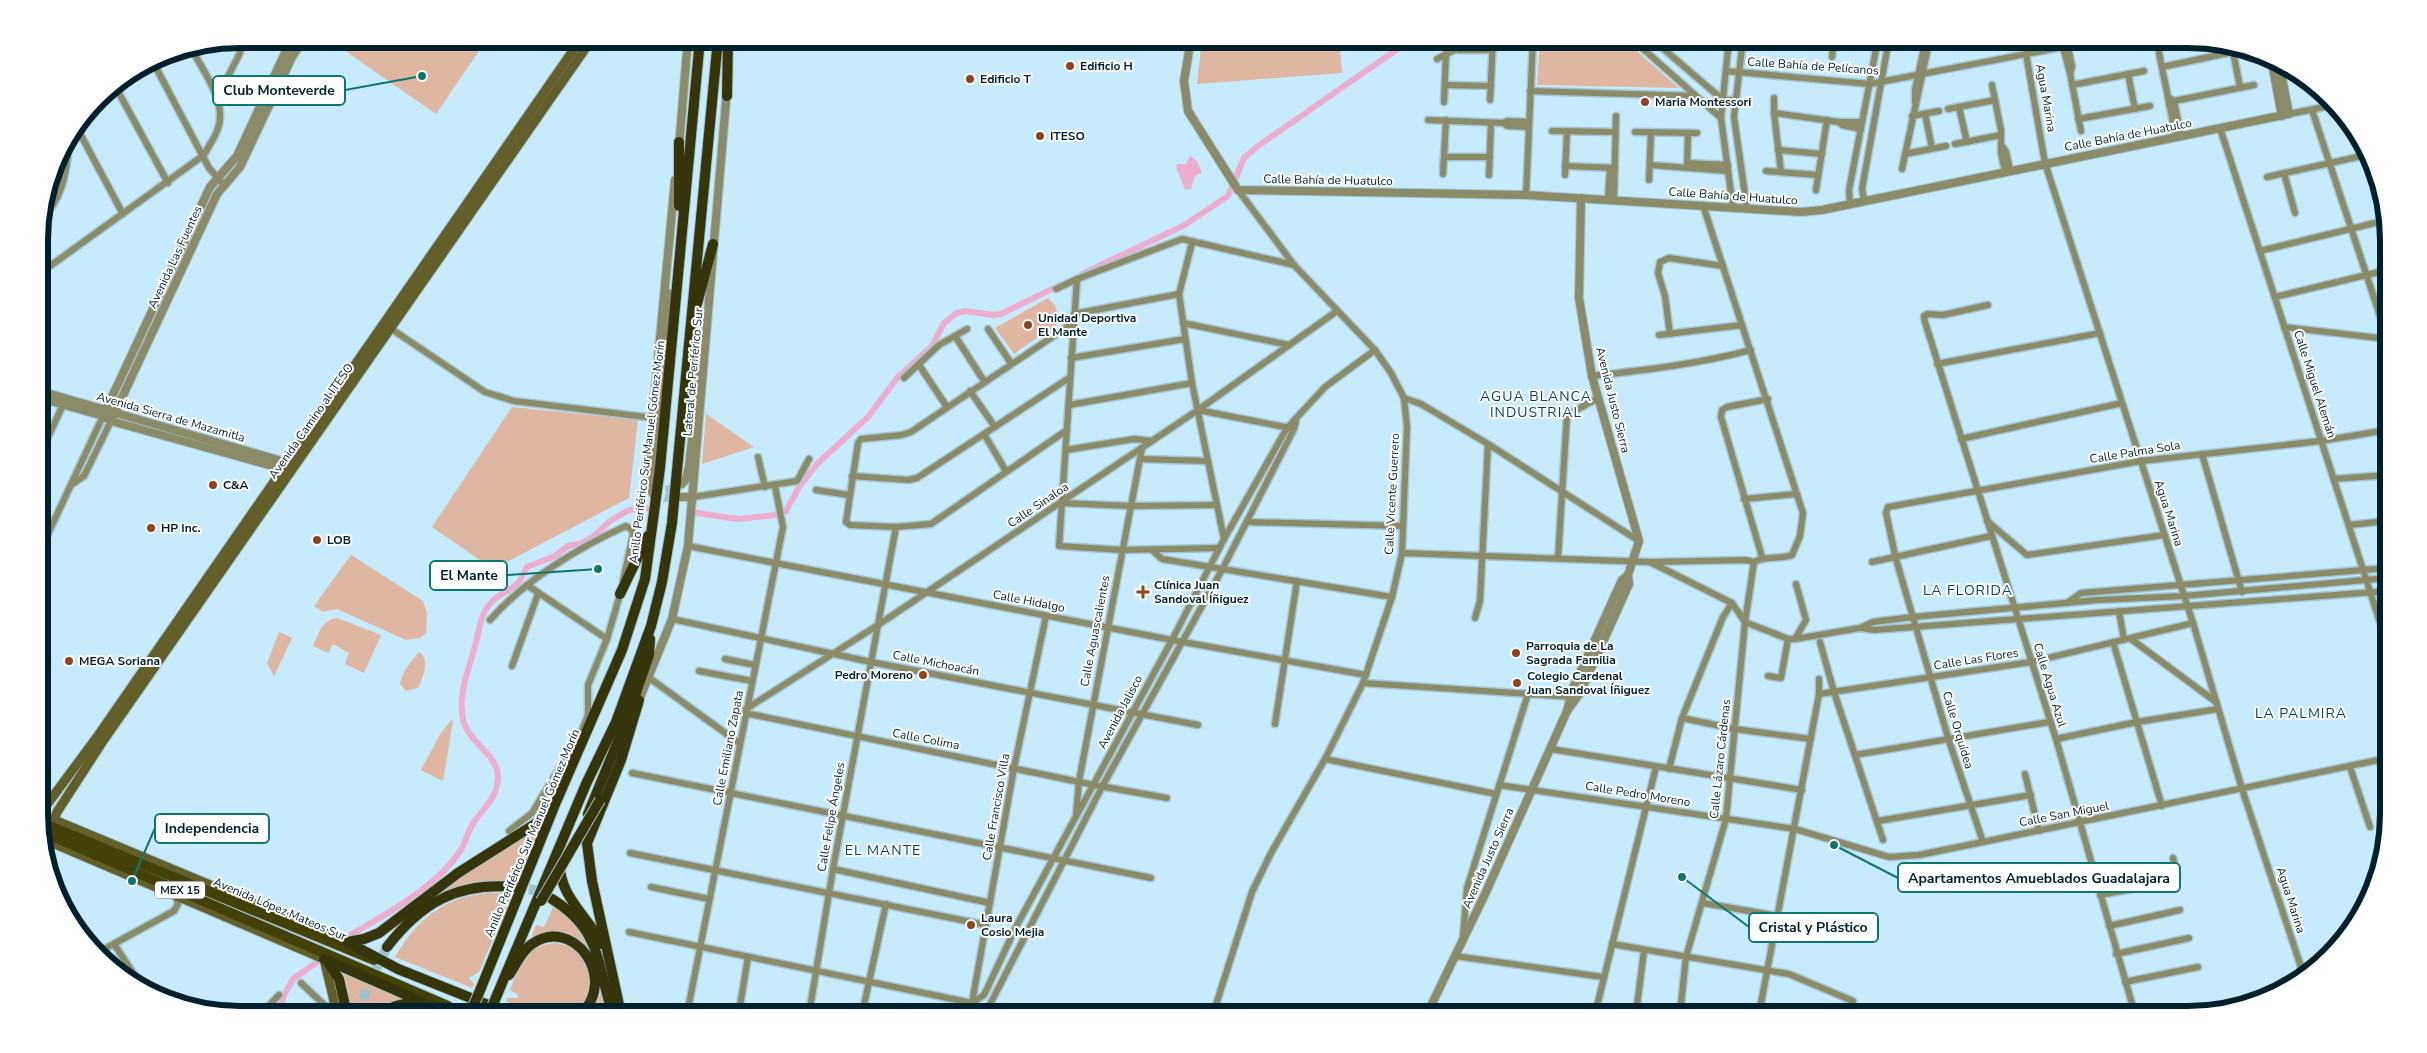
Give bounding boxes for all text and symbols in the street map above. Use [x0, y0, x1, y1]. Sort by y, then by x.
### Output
street label: Calle Bahía de Pelícanos [1747, 53, 1880, 79]
place label: Edificio H [1080, 58, 1133, 74]
marker: Edificio H [1064, 60, 1076, 72]
street label: Agua Marina [2032, 63, 2060, 133]
place label: Edificio T [980, 71, 1032, 87]
marker: Edificio T [964, 73, 976, 85]
callout: Club Monteverde [213, 76, 345, 105]
text: Club Monteverde [223, 81, 335, 100]
place label: Maria Montessori [1655, 94, 1751, 110]
marker: Maria Montessori [1639, 96, 1651, 108]
street label: Calle Bahía de Huatulco [2063, 115, 2193, 155]
place label: ITESO [1050, 128, 1085, 144]
marker: ITESO [1034, 130, 1046, 142]
street label: Calle Bahía de Huatulco [1263, 171, 1393, 189]
street label: Calle Bahía de Huatulco [1668, 184, 1798, 209]
street label: Avenida Las Fuentes [144, 203, 206, 311]
street label: Lateral de Periférico Sur [679, 306, 707, 437]
place label: Unidad Deportiva El Mante [1038, 310, 1136, 340]
marker: Unidad Deportiva El Mante [1022, 319, 1034, 331]
street label: Calle Miguel Alemán [2290, 328, 2340, 440]
street label: Anillo Periférico Sur Manuel Gómez Morín [625, 340, 669, 564]
street label: Avenida Justo Sierra [1592, 345, 1634, 455]
street label: Avenida Camino al ITESO [265, 360, 357, 482]
district label: AGUA BLANCA INDUSTRIAL [1480, 387, 1592, 422]
street label: Avenida Sierra de Mazamitla [95, 388, 247, 446]
street label: Calle Vicente Guerrero [1381, 433, 1403, 555]
street label: Calle Palma Sola [2088, 437, 2182, 467]
place label: C&A [223, 477, 249, 493]
street label: Agua Marina [2151, 478, 2187, 548]
marker: C&A [207, 479, 219, 491]
street label: Calle Sinaloa [1004, 479, 1072, 531]
place label: HP Inc. [161, 520, 201, 536]
marker: HP Inc. [145, 522, 157, 534]
place label: LOB [327, 532, 351, 548]
marker: LOB [311, 534, 323, 546]
callout: El Mante [430, 561, 507, 590]
text: El Mante [440, 566, 498, 585]
street label: Calle Aguascalientes [1076, 574, 1114, 688]
place label: Clínica Juan Sandoval Íñiguez [1154, 577, 1249, 607]
district label: LA FLORIDA [1923, 581, 2013, 600]
marker: Clínica Juan Sandoval Íñiguez [1136, 585, 1150, 599]
street label: Calle Hidalgo [992, 586, 1067, 616]
place label: Parroquia de La Sagrada Familia [1526, 638, 1616, 668]
street label: Calle Agua Azul [2030, 641, 2071, 729]
street label: Calle Las Flores [1932, 644, 2020, 674]
street label: Calle Michoacán [891, 647, 981, 679]
marker: Parroquia de La Sagrada Familia [1510, 647, 1522, 659]
place label: MEGA Soriana [79, 653, 160, 669]
marker: MEGA Soriana [63, 655, 75, 667]
place label: Pedro Moreno [835, 667, 913, 683]
place label: Colegio Cardenal Juan Sandoval Íñiguez [1526, 668, 1650, 698]
marker: Pedro Moreno [917, 669, 929, 681]
street label: Avenida Jalisco [1094, 672, 1146, 752]
marker: Colegio Cardenal Juan Sandoval Íñiguez [1511, 677, 1523, 689]
street label: Calle Emiliano Zapata [709, 689, 747, 807]
street label: Calle Orquídea [1939, 689, 1977, 771]
street label: Calle Lázaro Cárdenas [1706, 698, 1734, 820]
district label: LA PALMIRA [2255, 704, 2347, 723]
street label: Calle Colima [891, 725, 961, 753]
street label: Anillo Periférico Sur Manuel Gómez Morín [481, 727, 583, 939]
street label: Calle Francisco Villa [979, 752, 1013, 862]
street label: Calle Felipe Ángeles [813, 761, 849, 873]
street label: Calle Pedro Moreno [1584, 778, 1692, 810]
street label: Calle San Miguel [2018, 797, 2111, 831]
street label: Avenida Justo Sierra [1459, 805, 1517, 911]
callout: Independencia [155, 814, 269, 843]
text: Independencia [165, 819, 259, 838]
district label: EL MANTE [845, 841, 921, 860]
callout: Apartamentos Amueblados Guadalajara [1898, 863, 2180, 892]
street label: Agua Marina [2273, 865, 2309, 935]
text: Apartamentos Amueblados Guadalajara [1908, 869, 2170, 888]
street label: Avenida López Mateos Sur [211, 874, 350, 945]
road number: MEX 15 [155, 882, 205, 898]
place label: Laura Cosio Mejia [981, 910, 1044, 940]
callout: Cristal y Plástico [1749, 913, 1878, 942]
text: Cristal y Plástico [1758, 918, 1868, 937]
marker: Laura Cosio Mejia [965, 919, 977, 931]

